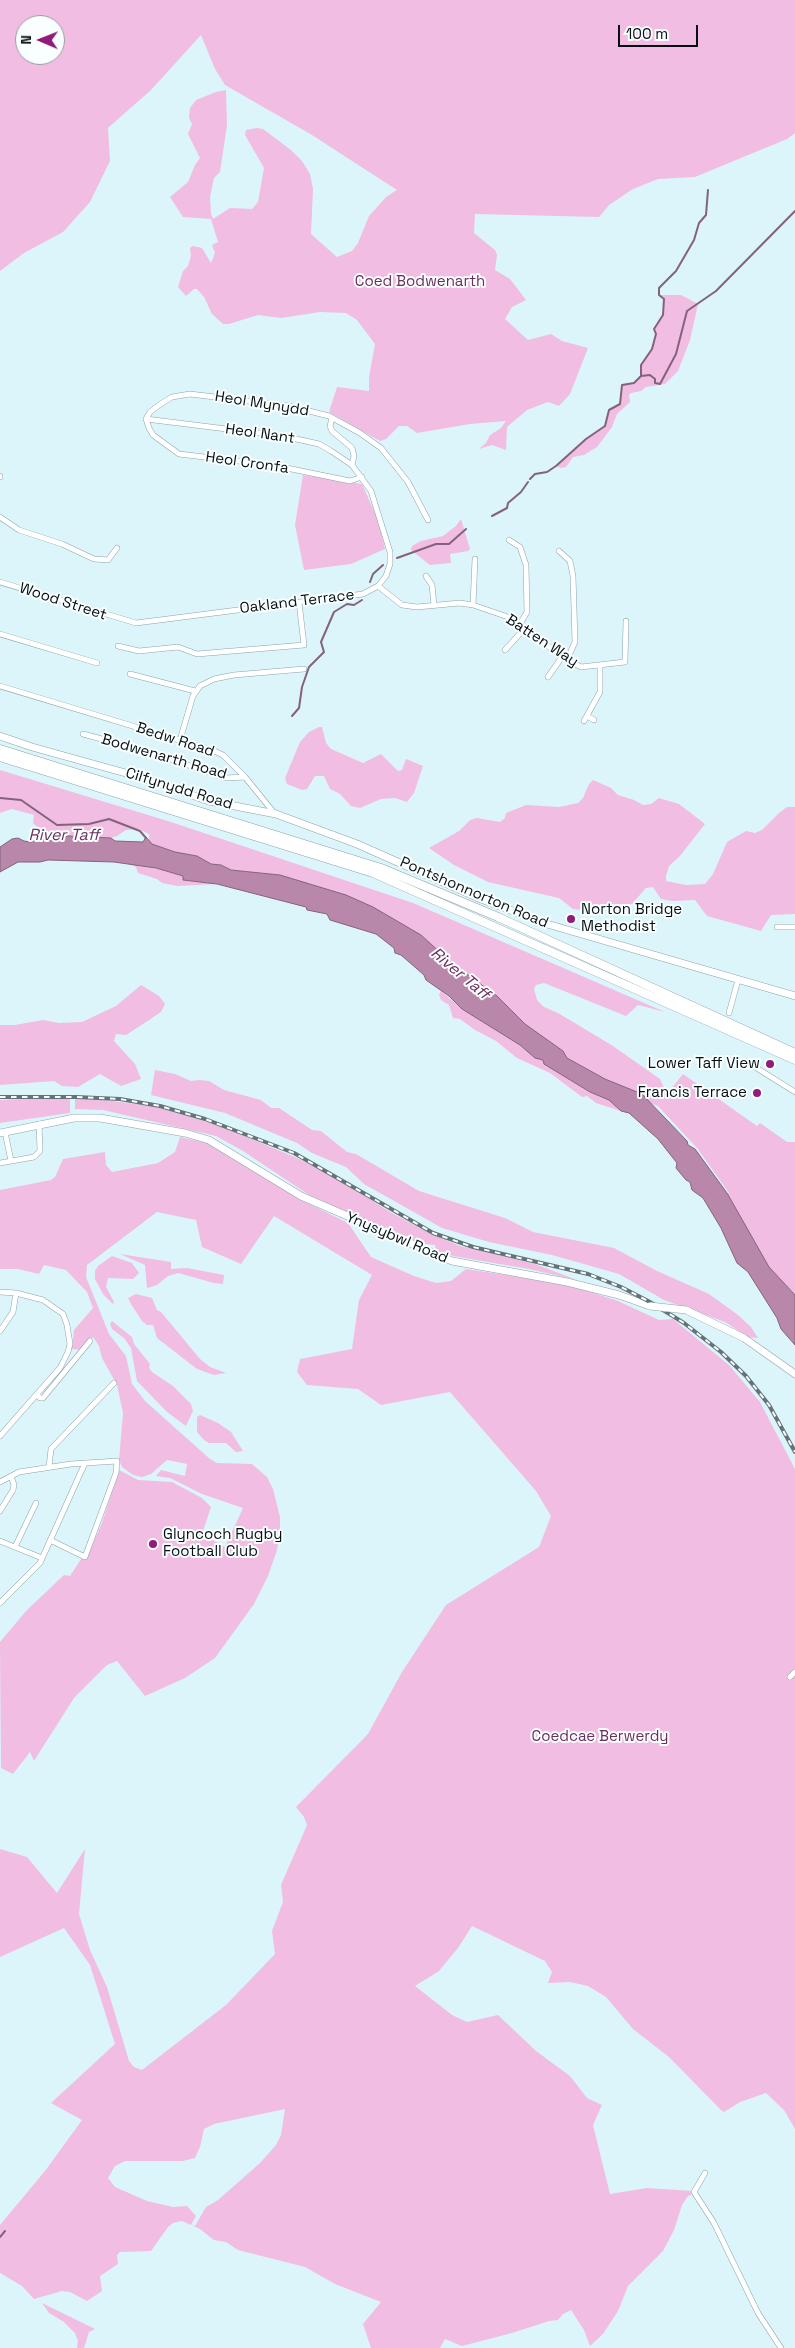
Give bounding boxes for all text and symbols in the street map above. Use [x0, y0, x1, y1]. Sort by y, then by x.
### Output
north arrow [15, 15, 65, 65]
scale bar [620, 15, 700, 47]
text: 100 m [626, 24, 668, 43]
text: N [17, 35, 35, 45]
park label: Coed Bodwenarth [355, 273, 485, 291]
street label: Heol Mynydd [214, 388, 310, 420]
street label: Heol Nant [224, 420, 296, 448]
street label: Heol Cronfa [204, 448, 290, 478]
street label: Wood Street [17, 579, 109, 625]
street label: Oakland Terrace [239, 586, 355, 618]
street label: Batten Way [502, 611, 582, 671]
street label: Bedw Road [134, 719, 216, 761]
street label: Bodwenarth Road [99, 730, 229, 784]
street label: Cilfynydd Road [123, 764, 235, 814]
water label: River Taff [29, 826, 99, 846]
street label: Pontshonnorton Road [397, 854, 551, 932]
place label: Norton Bridge Methodist [581, 901, 682, 936]
marker: Norton Bridge Methodist [565, 913, 577, 925]
water label: River Taff [427, 944, 493, 1004]
place label: Lower Taff View [648, 1055, 760, 1073]
marker: Lower Taff View [764, 1058, 776, 1070]
place label: Francis Terrace [638, 1084, 747, 1102]
marker: Francis Terrace [751, 1087, 763, 1099]
street label: Ynysybwl Road [343, 1208, 451, 1268]
place label: Glyncoch Rugby Football Club [163, 1526, 282, 1561]
marker: Glyncoch Rugby Football Club [147, 1538, 159, 1550]
park label: Coedcae Berwerdy [532, 1728, 668, 1746]

